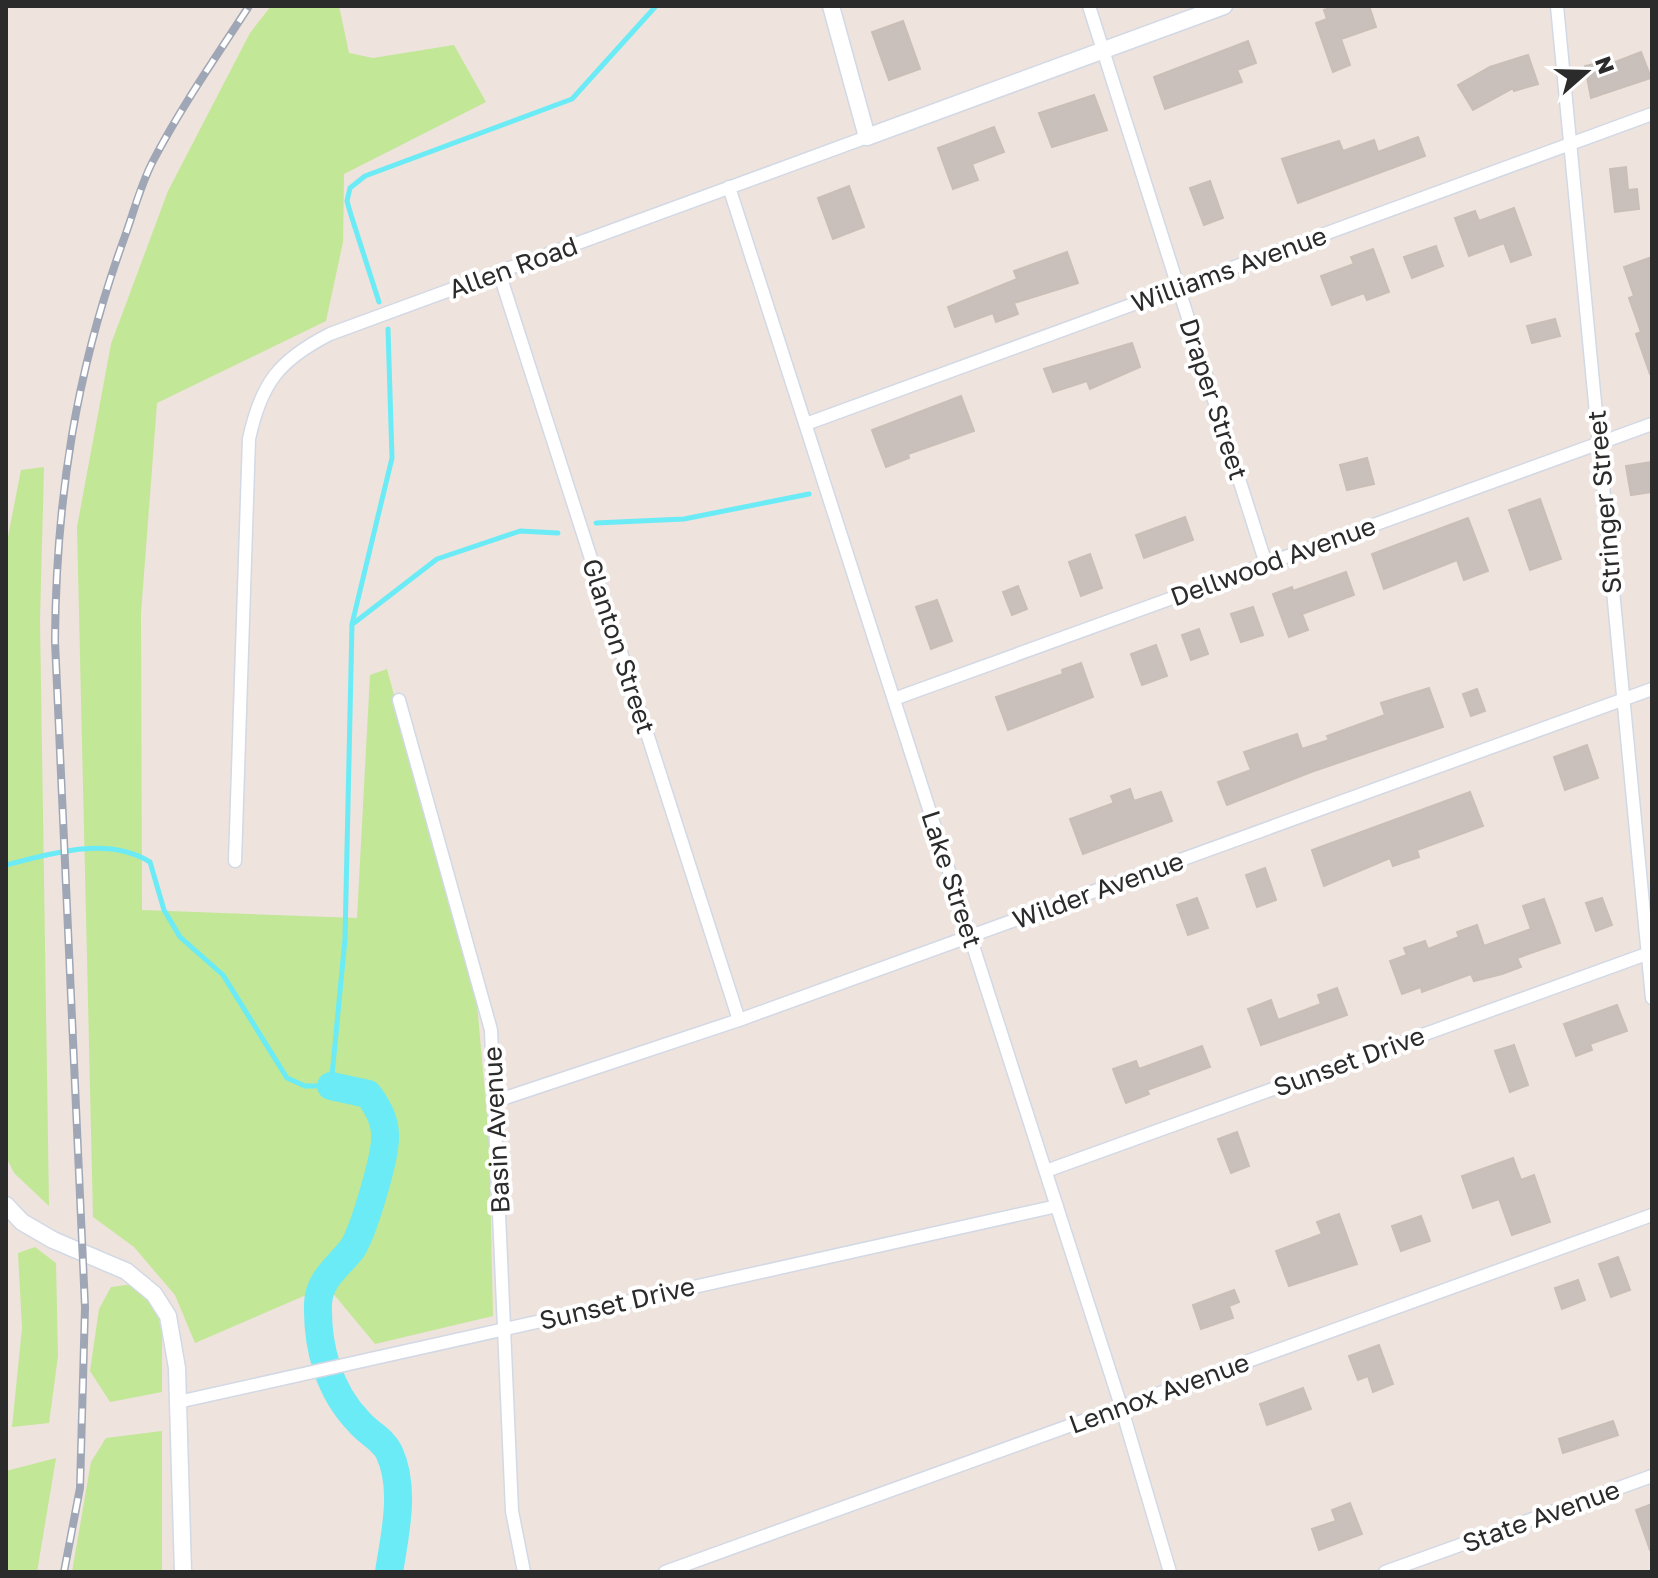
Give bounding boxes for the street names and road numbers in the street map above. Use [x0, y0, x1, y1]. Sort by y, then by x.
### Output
street label: Williams Avenue [1127, 219, 1331, 319]
street label: Allen Road [444, 229, 582, 305]
street label: Draper Street [1173, 315, 1255, 483]
street label: Stringer Street [1581, 409, 1627, 595]
street label: Dellwood Avenue [1166, 510, 1380, 612]
street label: Glanton Street [576, 554, 662, 738]
street label: Lake Street [915, 806, 989, 952]
street label: Wilder Avenue [1008, 845, 1188, 935]
street label: Sunset Drive [1269, 1019, 1429, 1103]
street label: Basin Avenue [476, 1046, 516, 1214]
street label: Sunset Drive [536, 1270, 698, 1336]
street label: Lennox Avenue [1065, 1346, 1253, 1440]
street label: State Avenue [1458, 1473, 1624, 1559]

